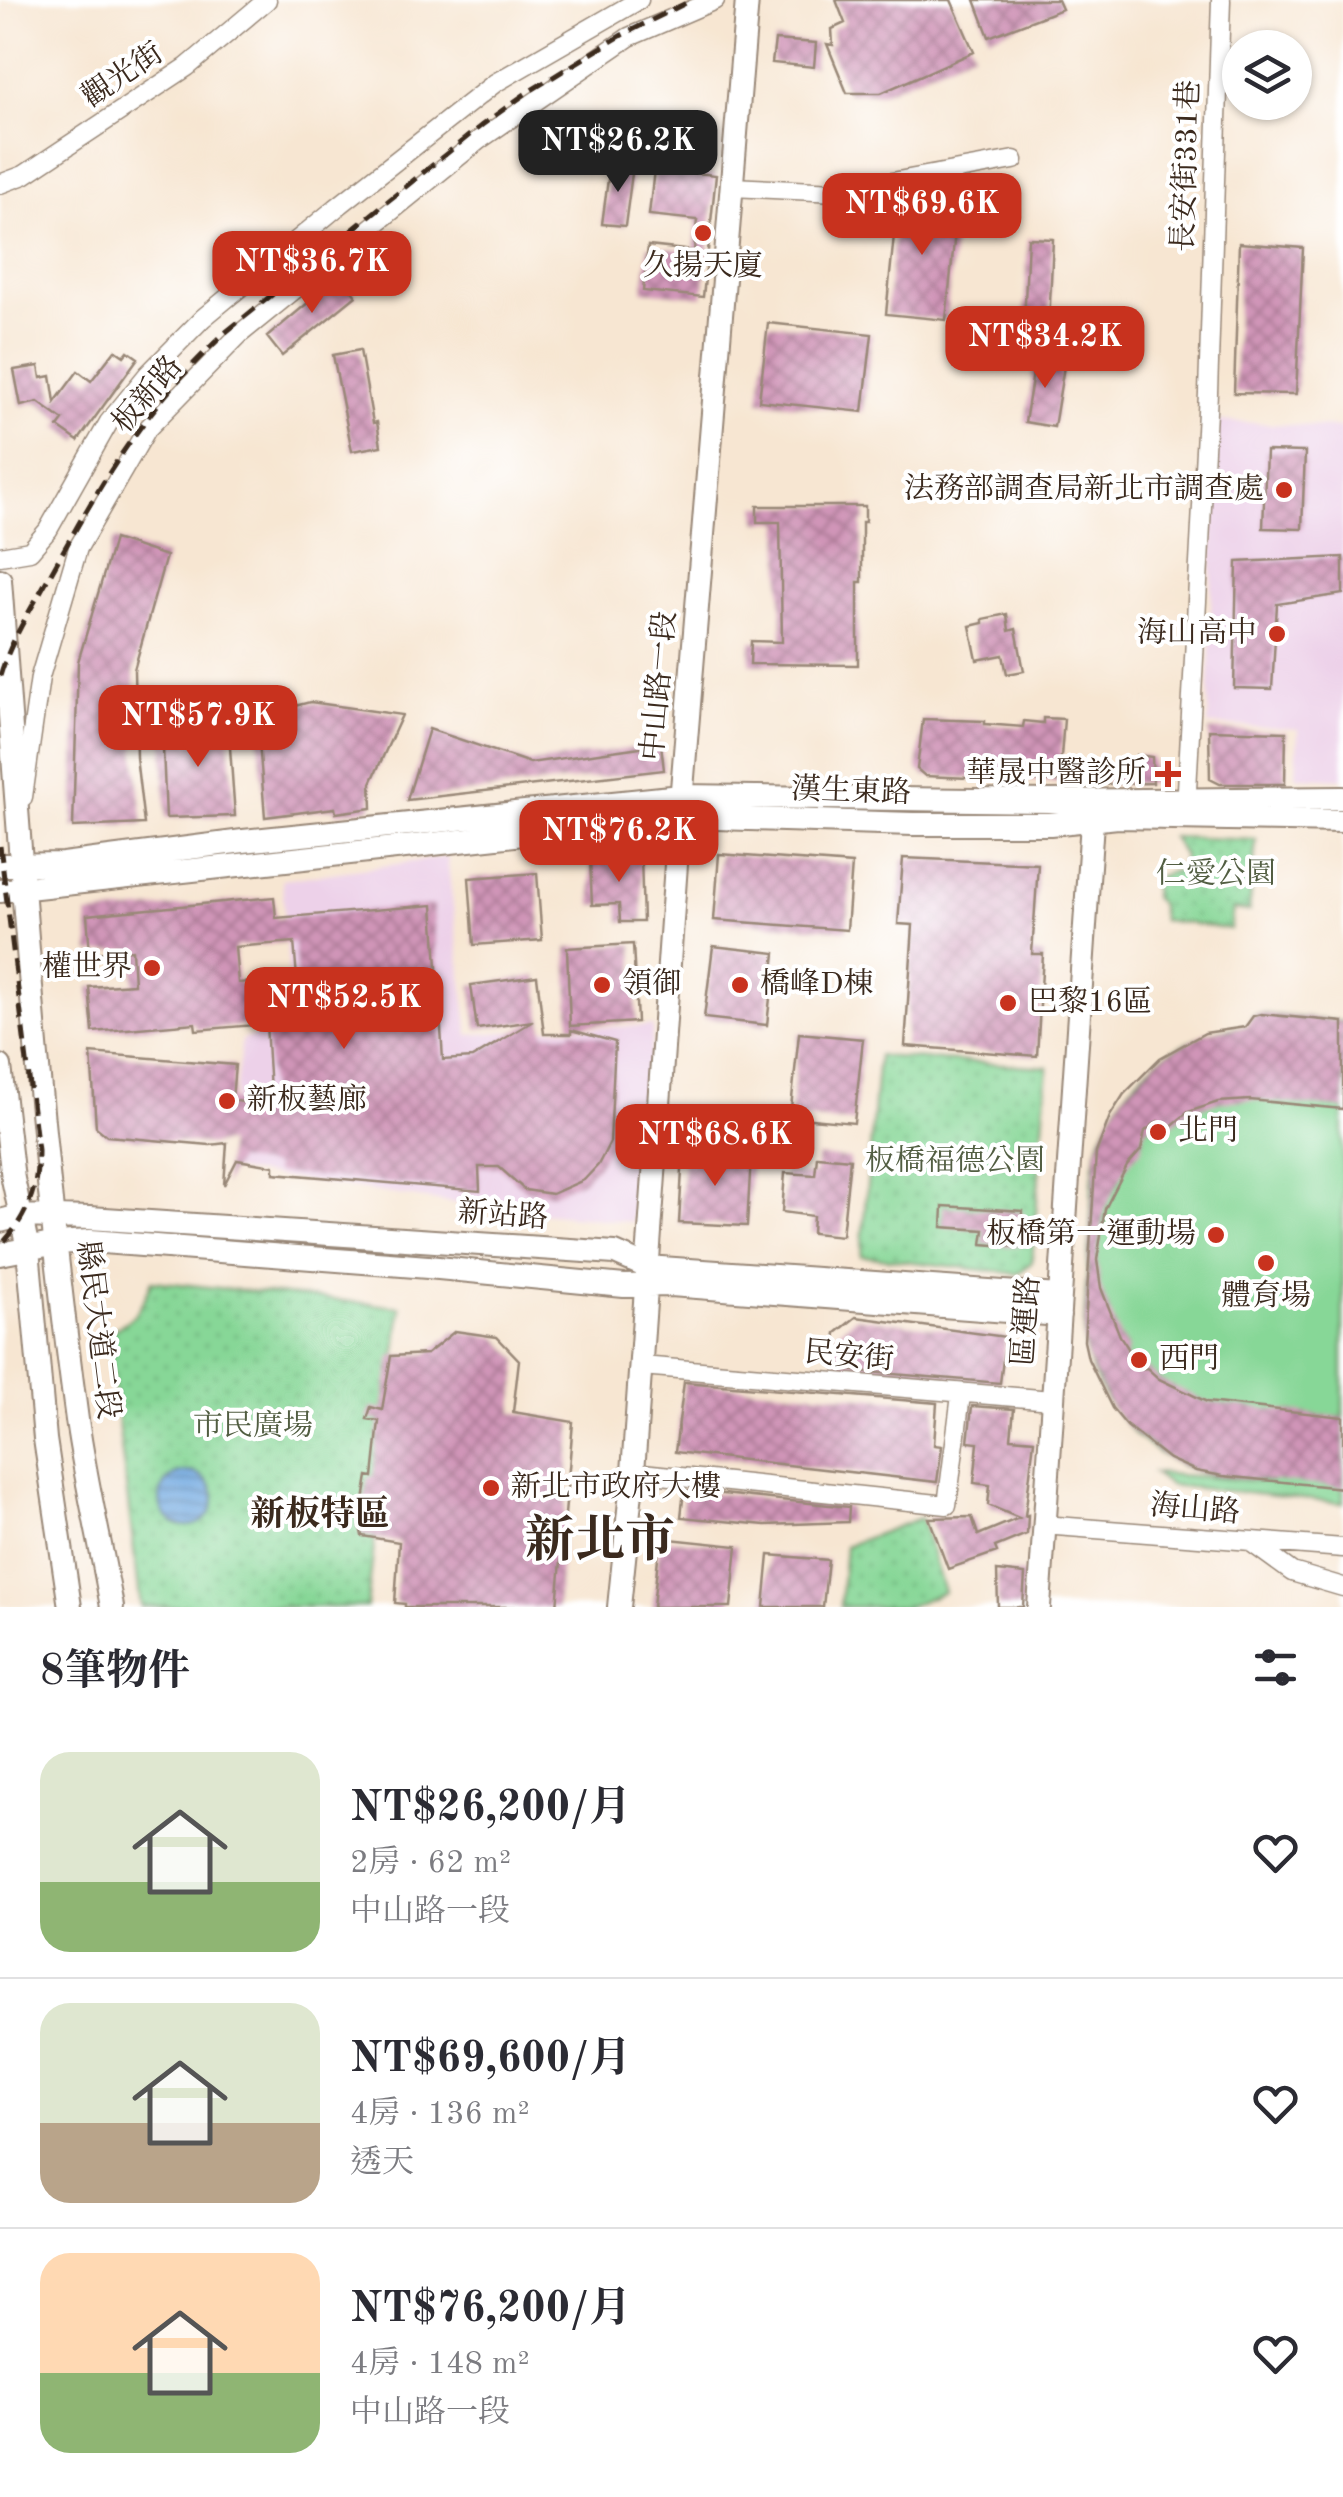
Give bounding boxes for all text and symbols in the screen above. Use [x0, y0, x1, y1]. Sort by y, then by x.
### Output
map controls [1222, 30, 1312, 120]
button: layers [1222, 30, 1312, 120]
street label: 觀光街 [76, 36, 169, 114]
street label: 長安街331巷 [1166, 79, 1205, 253]
pin: NT$26.2K [515, 110, 721, 195]
text: NT$26.2K [540, 126, 696, 158]
pin: NT$69.6K [819, 173, 1025, 258]
text: NT$69.6K [844, 189, 1000, 221]
marker: 久揚天廈 [692, 222, 714, 244]
pin: NT$36.7K [209, 231, 415, 316]
text: NT$36.7K [234, 247, 390, 279]
place label: 久揚天廈 [643, 249, 763, 282]
pin: NT$34.2K [942, 306, 1148, 391]
text: NT$34.2K [967, 322, 1123, 354]
street label: 板新路 [105, 349, 188, 439]
place label: 法務部調查局新北市調查處 [904, 472, 1264, 505]
marker: 法務部調查局新北市調查處 [1273, 479, 1295, 501]
street label: 中山路一段 [636, 610, 681, 762]
place label: 海山高中 [1137, 616, 1257, 649]
marker: 海山高中 [1266, 623, 1288, 645]
pin: NT$57.9K [95, 685, 301, 770]
text: NT$57.9K [120, 701, 276, 733]
place label: 華晟中醫診所 [966, 756, 1146, 789]
marker: 華晟中醫診所 [1155, 761, 1181, 787]
street label: 漢生東路 [791, 772, 912, 809]
pin: NT$76.2K [516, 800, 722, 885]
text: NT$76.2K [541, 816, 697, 848]
park label: 仁愛公園 [1156, 857, 1276, 890]
place label: 權世界 [42, 950, 132, 983]
marker: 權世界 [141, 957, 163, 979]
pin: NT$52.5K [241, 967, 447, 1052]
place label: 領御 [622, 967, 682, 1000]
place label: 橋峰D棟 [760, 967, 873, 1000]
marker: 領御 [591, 974, 613, 996]
marker: 橋峰D棟 [729, 974, 751, 996]
text: NT$52.5K [266, 983, 422, 1015]
place label: 巴黎16區 [1028, 985, 1153, 1018]
marker: 巴黎16區 [997, 992, 1019, 1014]
place label: 新板藝廊 [247, 1083, 367, 1116]
marker: 新板藝廊 [216, 1090, 238, 1112]
pin: NT$68.6K [612, 1104, 818, 1189]
place label: 北門 [1178, 1115, 1238, 1147]
text: NT$68.6K [637, 1120, 793, 1152]
marker: 北門 [1147, 1121, 1169, 1143]
park label: 板橋福德公園 [865, 1144, 1045, 1177]
street label: 新站路 [457, 1195, 549, 1234]
place label: 板橋第一運動場 [986, 1217, 1196, 1250]
marker: 板橋第一運動場 [1205, 1224, 1227, 1246]
street label: 縣民大道二段 [71, 1238, 126, 1421]
marker: 體育場 [1255, 1252, 1277, 1274]
street label: 區運路 [1006, 1275, 1045, 1367]
place label: 體育場 [1221, 1279, 1311, 1312]
street label: 民安街 [803, 1335, 895, 1376]
place label: 西門 [1159, 1343, 1219, 1375]
marker: 西門 [1128, 1349, 1150, 1371]
park label: 市民廣場 [193, 1409, 313, 1442]
place label: 新北市政府大樓 [511, 1470, 721, 1503]
marker: 新北市政府大樓 [480, 1477, 502, 1499]
street label: 海山路 [1149, 1488, 1241, 1529]
district label: 新板特區 [250, 1495, 390, 1533]
district label: 新北市 [525, 1512, 675, 1568]
icon: filters [1248, 1640, 1303, 1695]
text: 8筆物件 [40, 1652, 190, 1694]
text: NT$26,200/月 [350, 1788, 631, 1830]
icon: home [120, 1792, 240, 1912]
icon: heart [1248, 1825, 1303, 1880]
text: 2房 · 62 m² [350, 1848, 511, 1880]
text: 中山路一段 [350, 1897, 510, 1929]
text: NT$69,600/月 [350, 2039, 631, 2081]
icon: home [120, 2043, 240, 2163]
icon: heart [1248, 2076, 1303, 2131]
text: 4房 · 136 m² [350, 2099, 530, 2131]
text: 透天 [350, 2148, 414, 2180]
text: NT$76,200/月 [350, 2289, 631, 2331]
icon: home [120, 2293, 240, 2413]
icon: heart [1248, 2326, 1303, 2381]
text: 4房 · 148 m² [350, 2349, 530, 2381]
text: 中山路一段 [350, 2398, 510, 2430]

